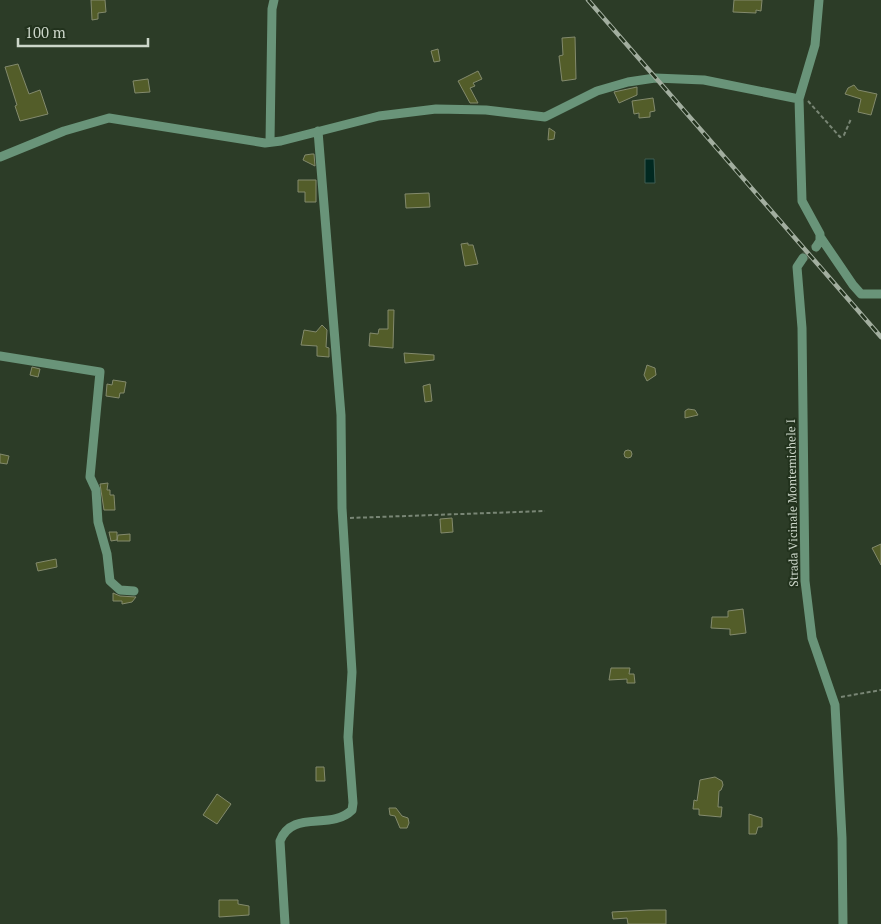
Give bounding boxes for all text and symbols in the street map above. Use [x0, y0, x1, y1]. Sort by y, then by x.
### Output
scale bar [18, 15, 148, 47]
text: 100 m [25, 22, 66, 42]
street label: Strada Vicinale Montemichele I [783, 419, 801, 587]

